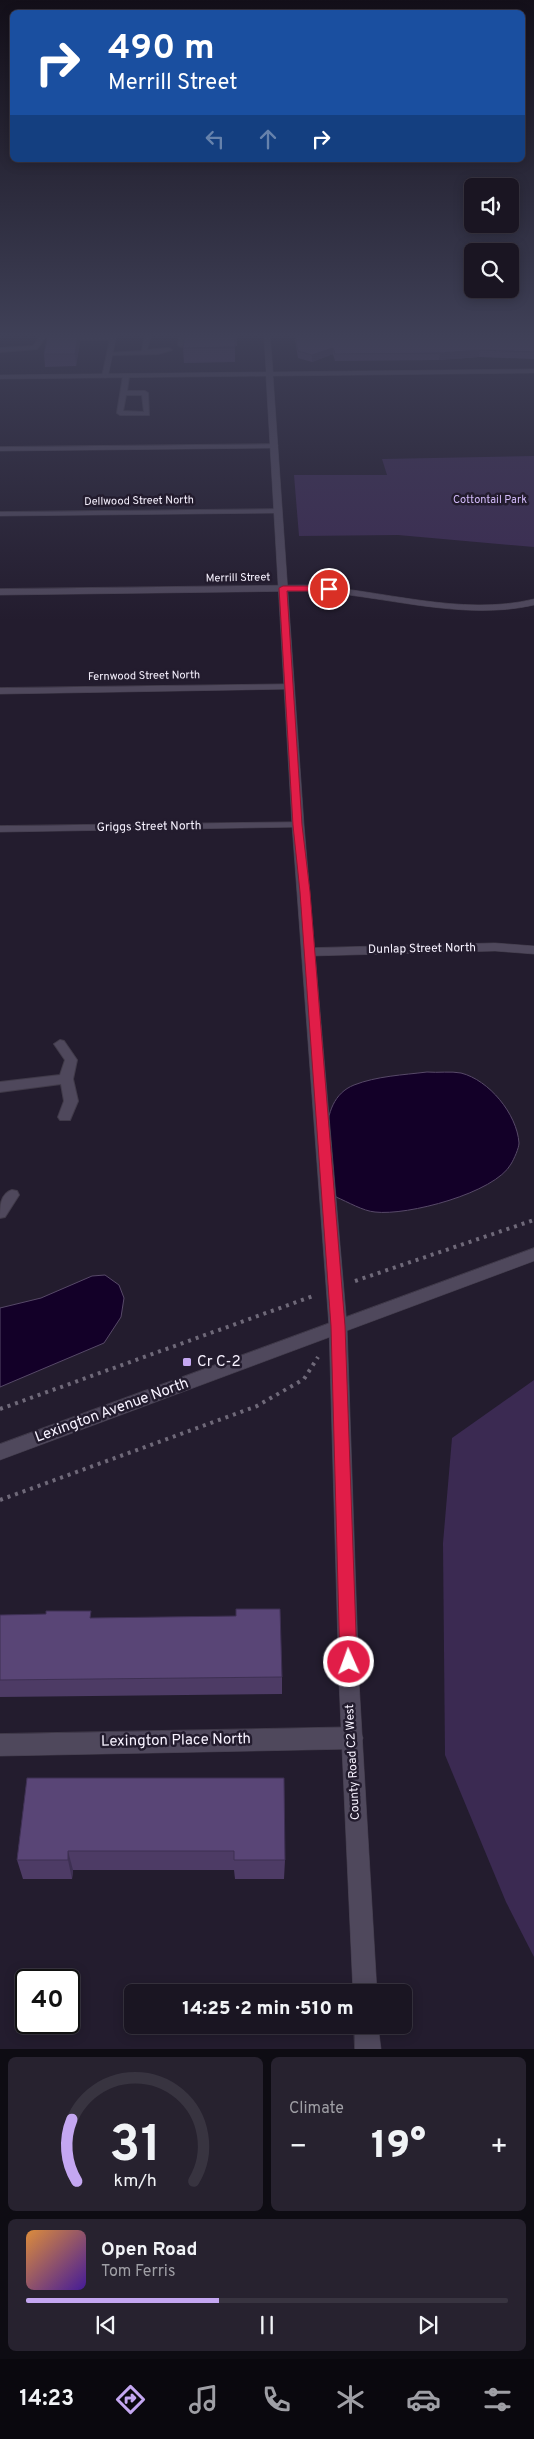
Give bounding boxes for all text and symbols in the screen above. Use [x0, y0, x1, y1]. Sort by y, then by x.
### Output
text: 490 m [108, 27, 215, 71]
icon: right [25, 30, 90, 95]
text: Merrill Street [108, 70, 238, 97]
icon: left [201, 125, 229, 153]
icon: ahead [254, 125, 282, 153]
icon: right [307, 125, 335, 153]
map controls [464, 178, 519, 298]
button: sound [464, 178, 519, 233]
button: search [464, 243, 519, 298]
street label: Dellwood Street North [84, 493, 194, 509]
park label: Cottontail Park [453, 493, 527, 507]
pin [308, 568, 350, 610]
street label: Merrill Street [205, 570, 271, 586]
icon: arrive [315, 575, 343, 603]
street label: Fernwood Street North [88, 668, 200, 684]
street label: Griggs Street North [97, 818, 201, 836]
street label: Dunlap Street North [368, 940, 476, 958]
place label: Cr C-2 [197, 1353, 241, 1372]
marker: Cr C-2 [181, 1356, 193, 1368]
street label: Lexington Avenue North [32, 1374, 192, 1448]
position arrow [322, 1635, 374, 1687]
street label: County Road C2 West [342, 1704, 364, 1820]
street label: Lexington Place North [101, 1730, 251, 1752]
speed limit sign: 40 [15, 1969, 80, 2034]
text: 14:25 · 2 min · 510 m [182, 1997, 354, 2021]
text: Climate [289, 2099, 344, 2119]
text: 31 [110, 2114, 161, 2180]
text: 19° [371, 2123, 426, 2172]
text: − [289, 2130, 307, 2166]
text: + [490, 2130, 508, 2166]
text: km/h [114, 2170, 157, 2193]
text: Open Road [101, 2238, 197, 2262]
text: Tom Ferris [101, 2262, 175, 2282]
icon: previous [92, 2311, 120, 2339]
icon: pause [253, 2311, 281, 2339]
icon: next [414, 2311, 442, 2339]
icon: directions [113, 2382, 148, 2417]
icon: music [186, 2382, 221, 2417]
icon: phone [259, 2382, 294, 2417]
icon: climate [333, 2382, 368, 2417]
icon: car [406, 2382, 441, 2417]
icon: filters [480, 2382, 515, 2417]
text: 14:23 [19, 2386, 74, 2413]

